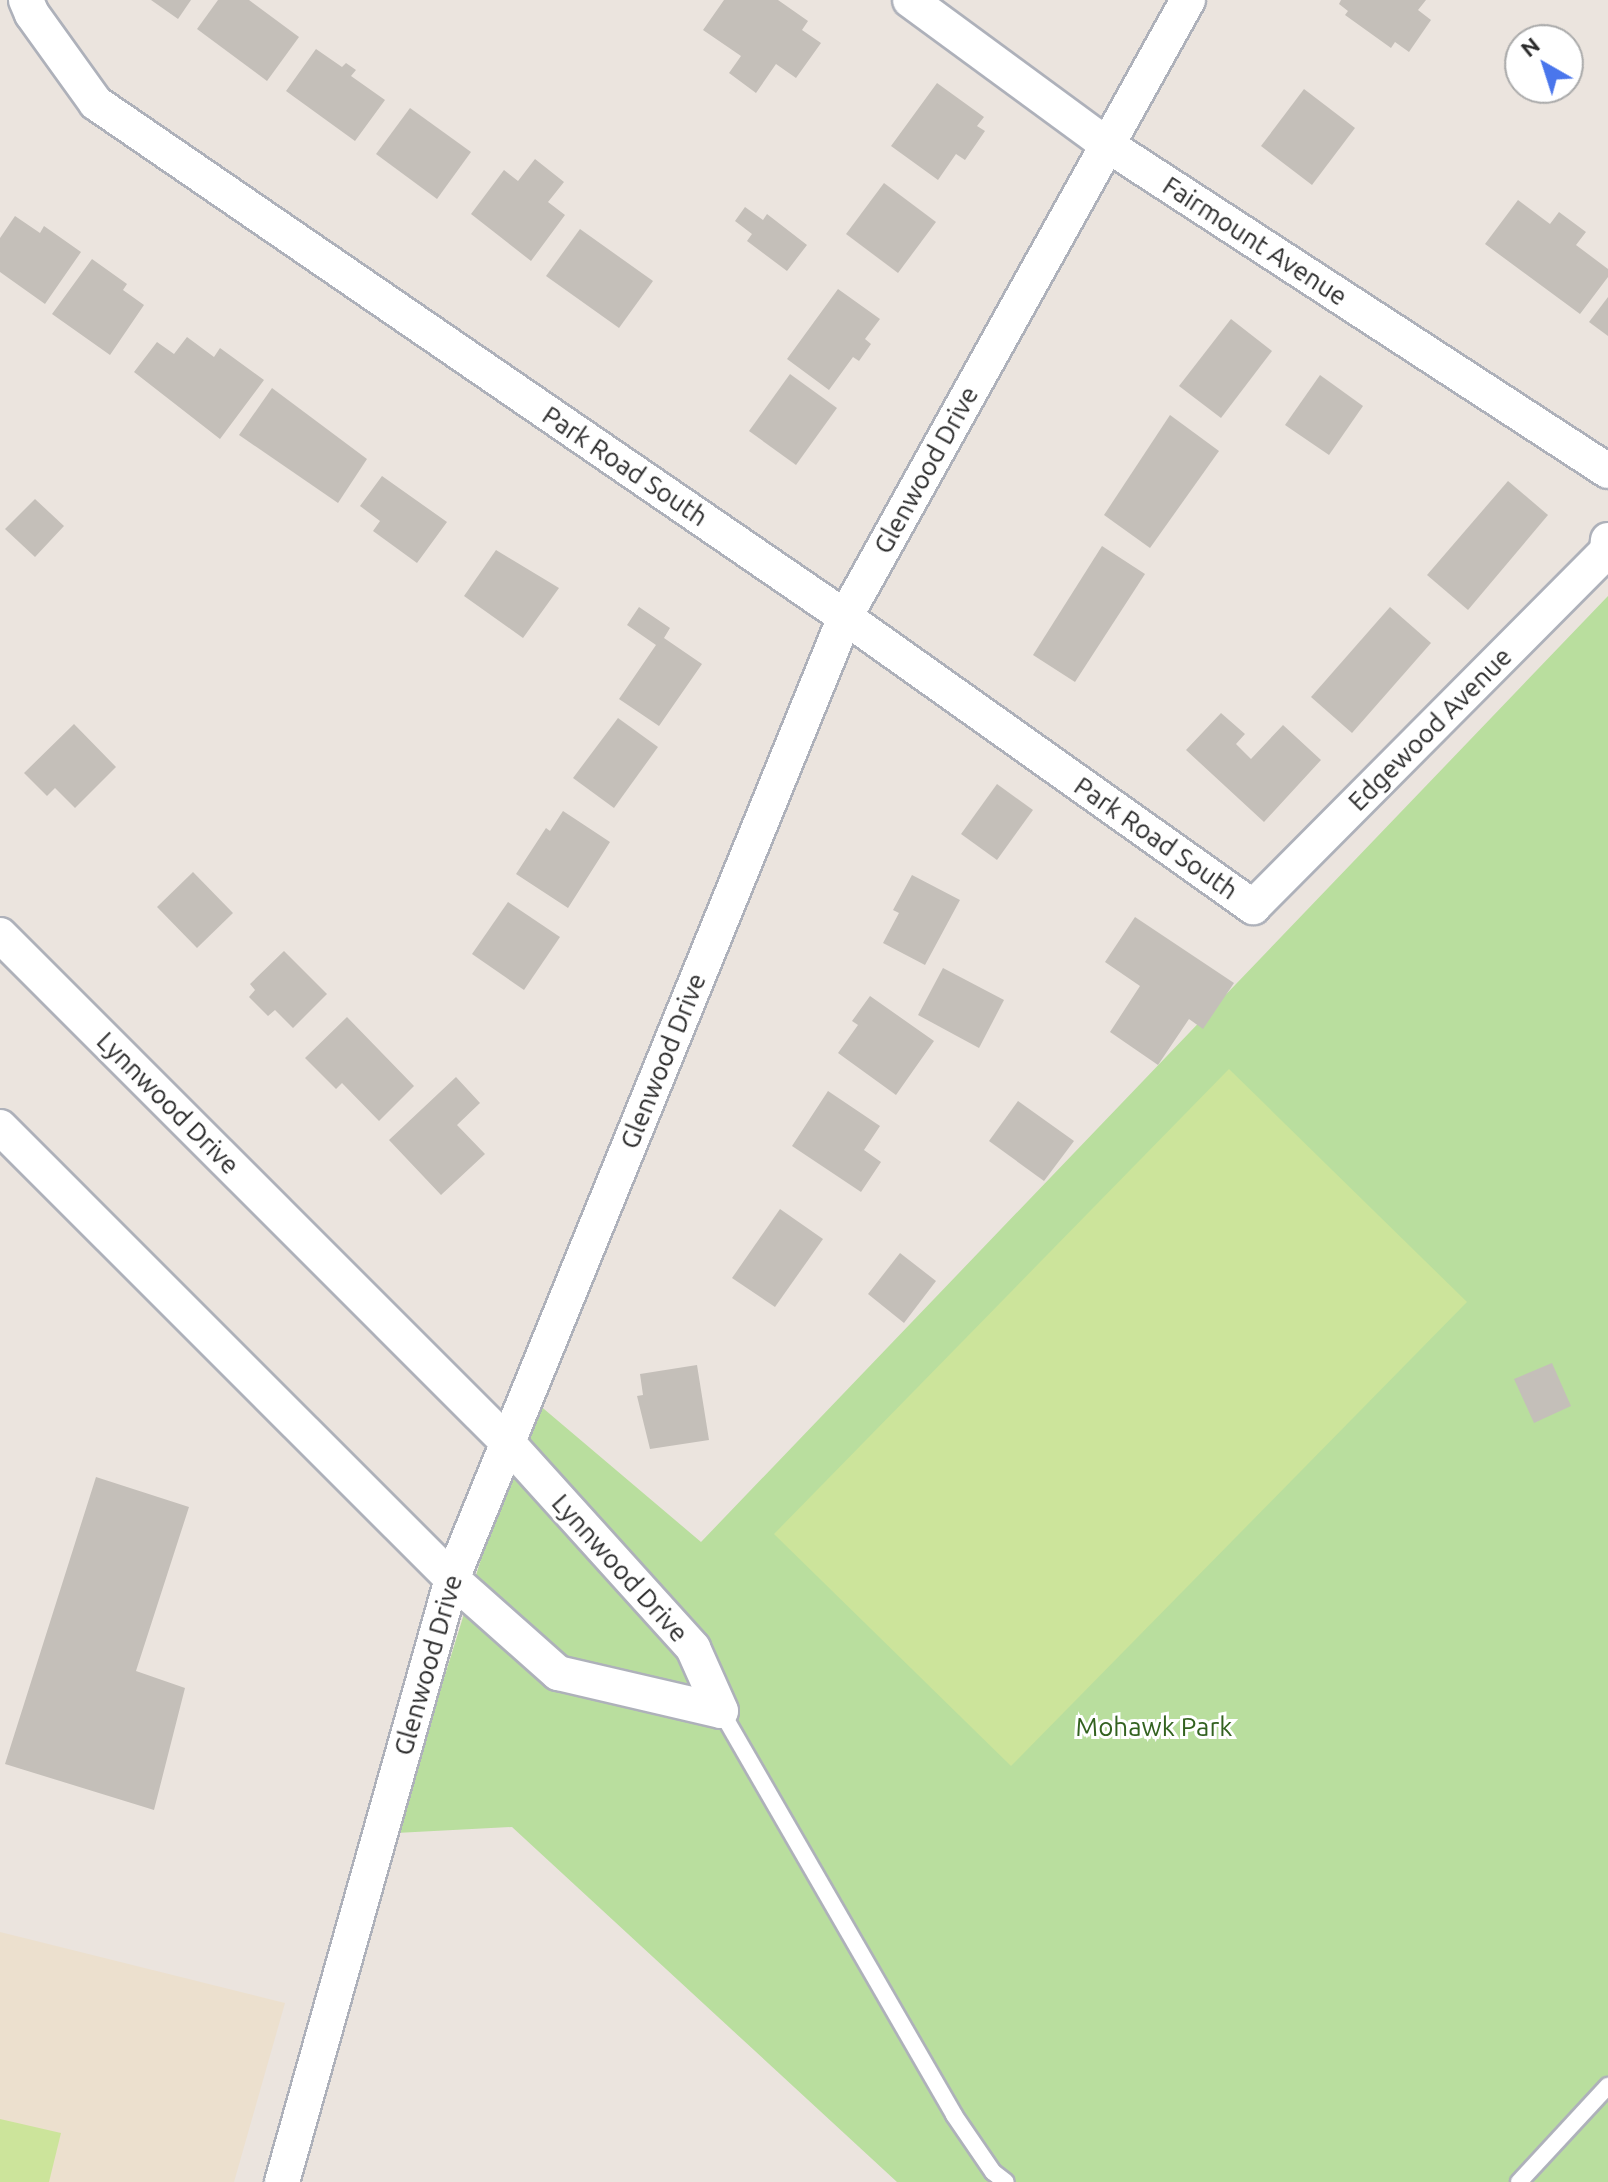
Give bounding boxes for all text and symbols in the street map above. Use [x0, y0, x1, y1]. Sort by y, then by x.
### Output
north arrow [1504, 24, 1584, 104]
text: N [1516, 32, 1544, 61]
street label: Fairmount Avenue [1157, 170, 1353, 312]
street label: Glenwood Drive [867, 381, 985, 559]
street label: Park Road South [537, 399, 713, 533]
street label: Edgewood Avenue [1342, 641, 1518, 817]
street label: Park Road South [1068, 770, 1244, 906]
street label: Glenwood Drive [614, 969, 712, 1153]
street label: Lynnwood Drive [90, 1025, 246, 1181]
street label: Lynnwood Drive [545, 1488, 695, 1648]
street label: Glenwood Drive [387, 1571, 469, 1759]
park label: Mohawk Park [1076, 1711, 1232, 1743]

